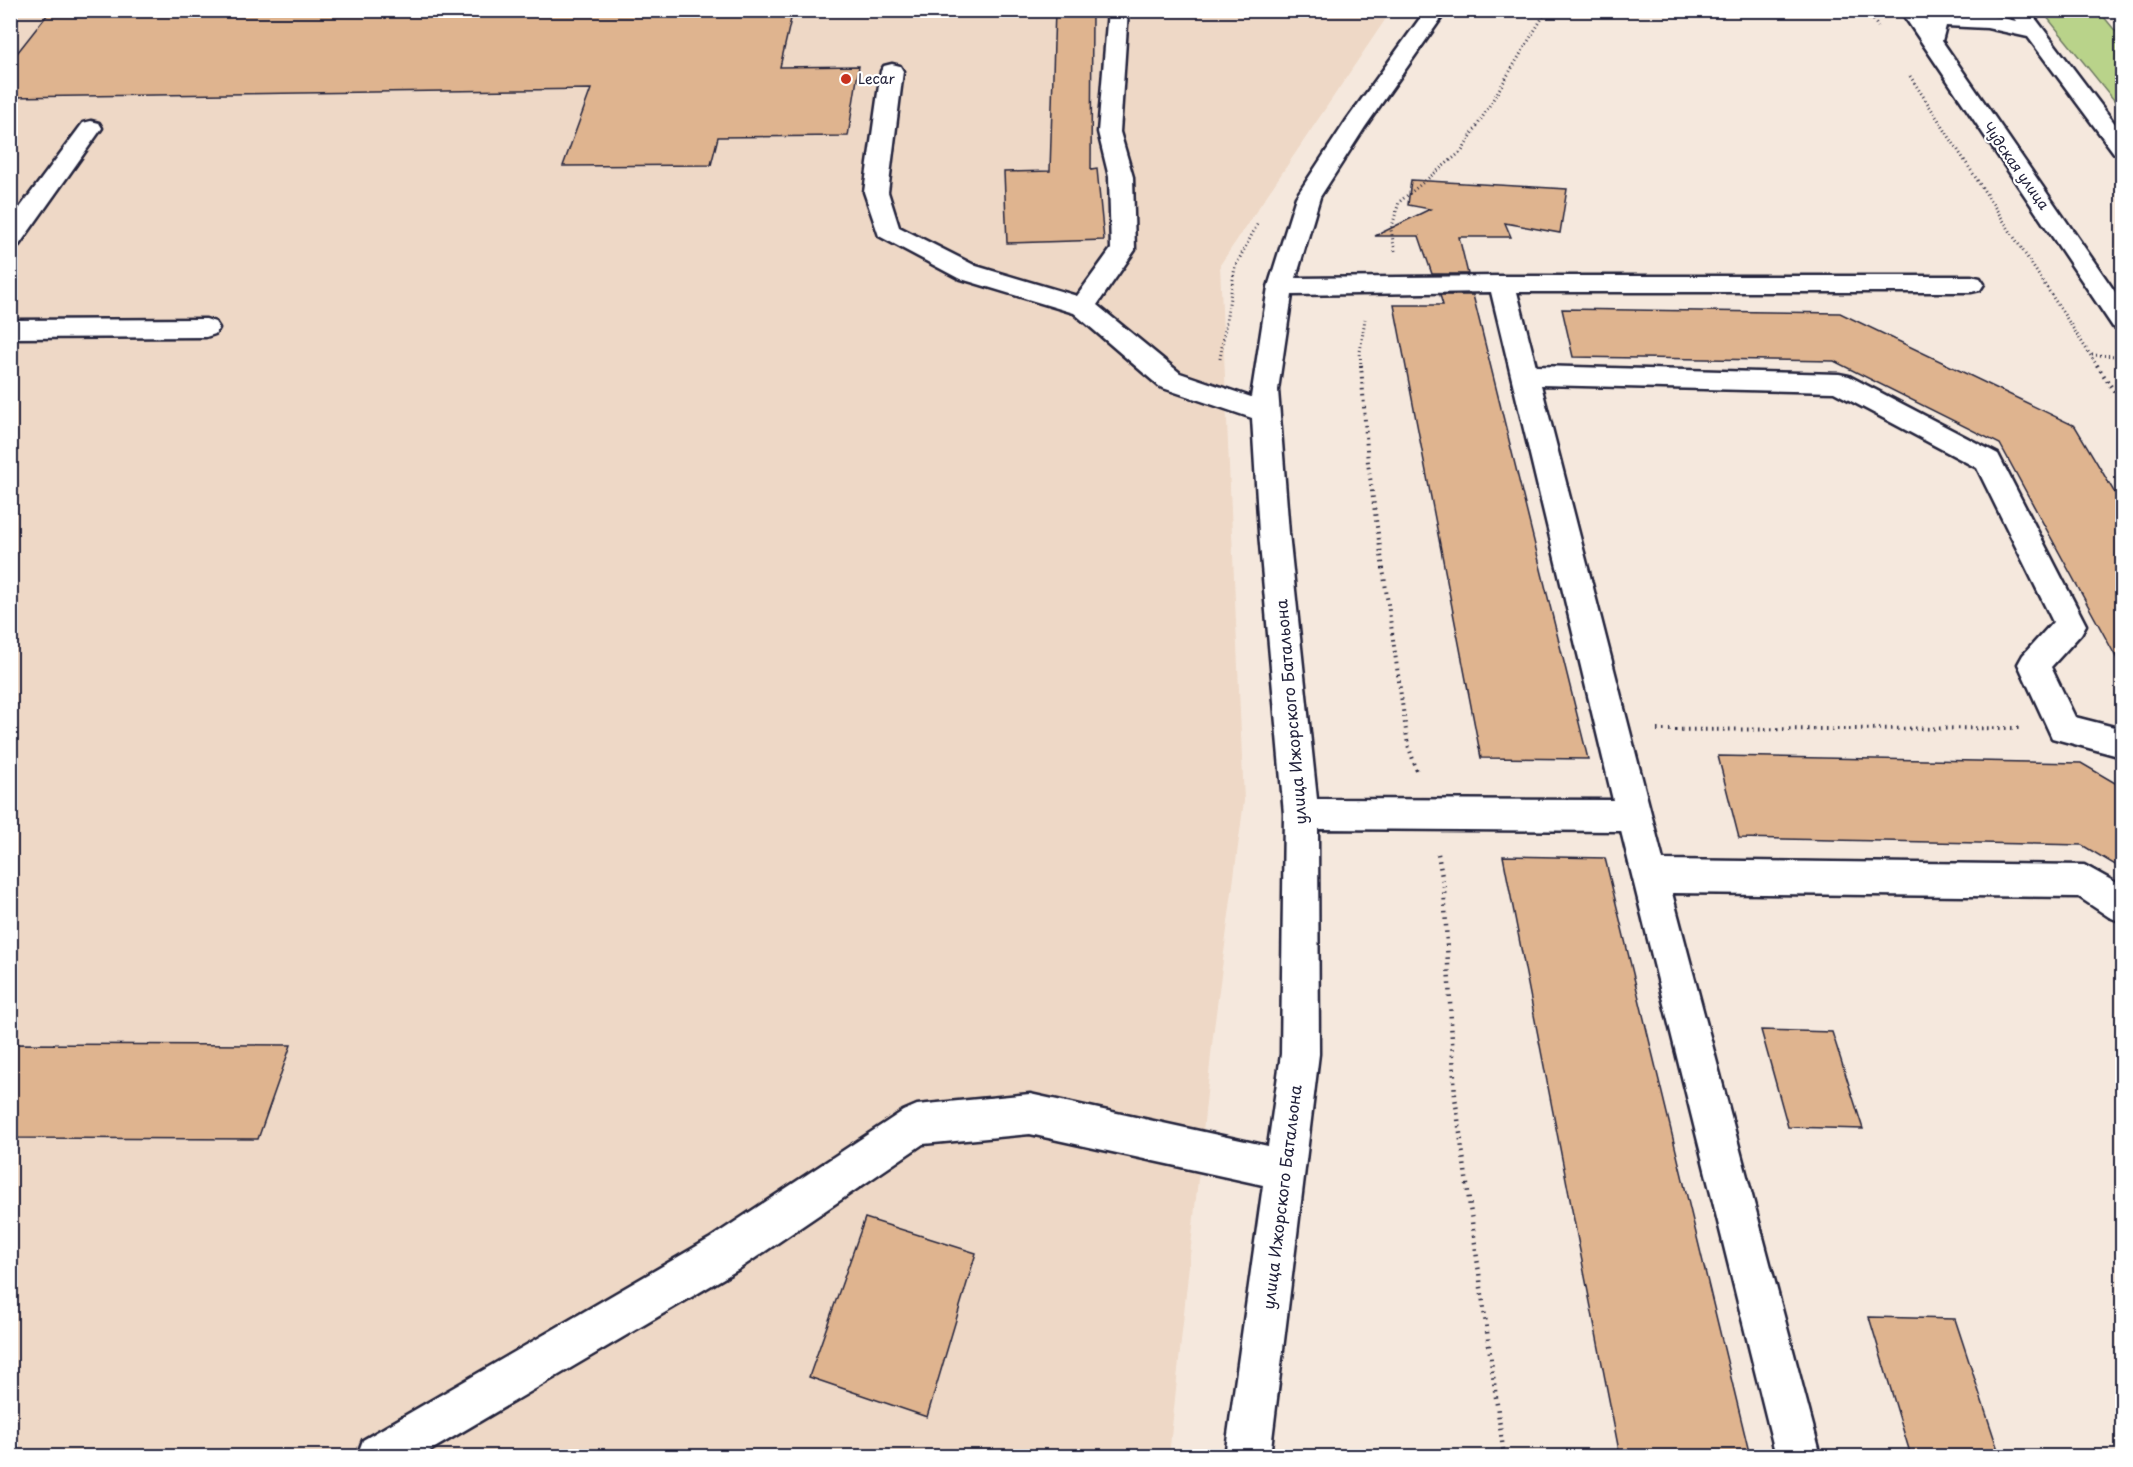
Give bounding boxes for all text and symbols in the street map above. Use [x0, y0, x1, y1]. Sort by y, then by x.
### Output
place label: Lecar [858, 68, 896, 89]
marker: Lecar [839, 72, 853, 86]
street label: Чудская улица [1978, 118, 2055, 214]
street label: улица Ижорского Батальона [1268, 598, 1312, 826]
street label: улица Ижорского Батальона [1255, 1083, 1307, 1311]

